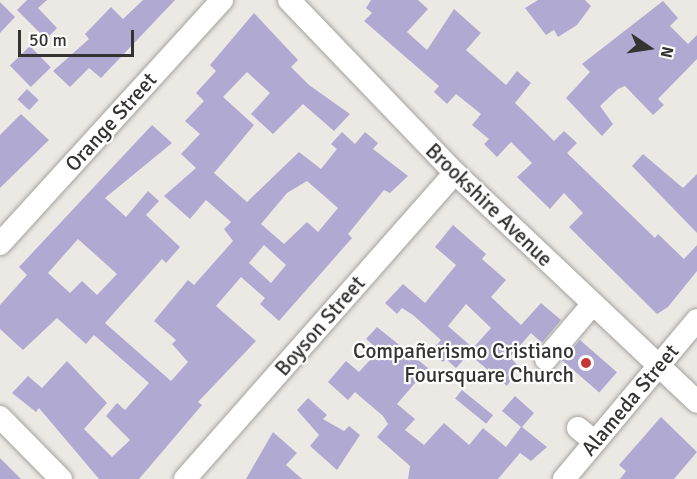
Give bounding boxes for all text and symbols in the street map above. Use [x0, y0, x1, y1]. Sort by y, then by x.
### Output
scale bar [21, 18, 136, 56]
north arrow [619, 18, 679, 78]
text: 50 m [29, 29, 67, 51]
text: N [656, 44, 678, 60]
street label: Orange Street [60, 67, 162, 177]
street label: Brookshire Avenue [420, 138, 558, 272]
street label: Boyson Street [270, 271, 370, 381]
place label: Compañerismo Cristiano Foursquare Church [353, 338, 574, 388]
street label: Alameda Street [576, 339, 684, 461]
marker: Compañerismo Cristiano Foursquare Church [579, 356, 593, 370]

